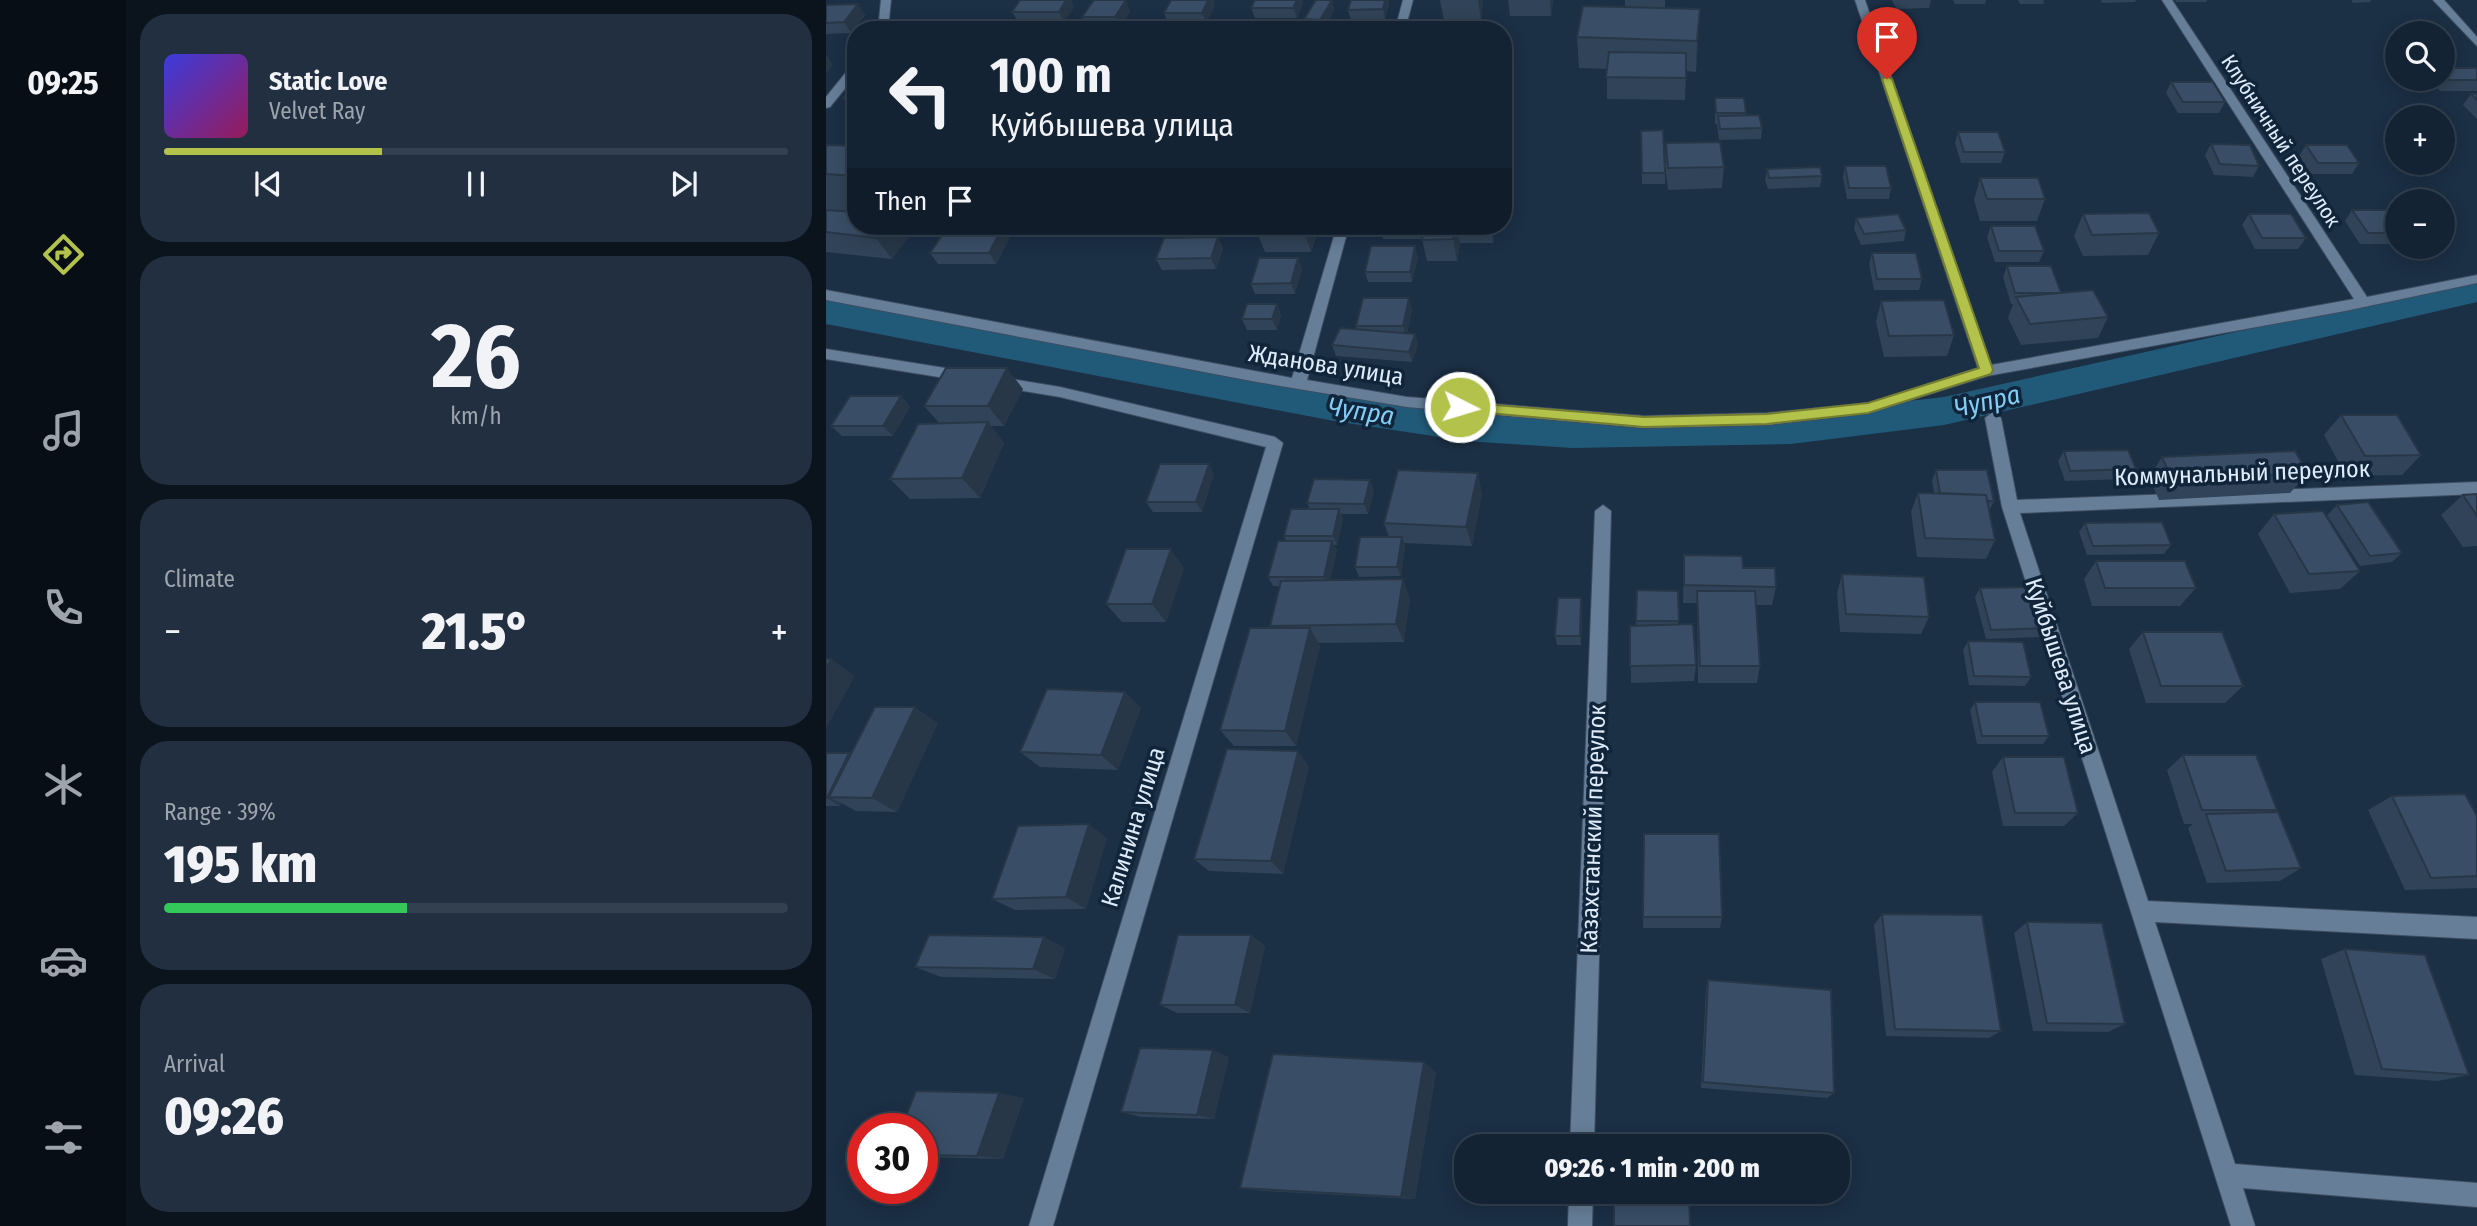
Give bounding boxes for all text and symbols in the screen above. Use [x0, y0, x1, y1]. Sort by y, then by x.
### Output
pin [1857, 7, 1917, 79]
icon: arrive [1868, 18, 1906, 56]
map controls [2385, 21, 2455, 259]
button: search [2385, 21, 2455, 91]
text: 100 m [990, 46, 1112, 105]
icon: left [875, 49, 966, 140]
street label: Клубничный переулок [2216, 50, 2347, 232]
text: 09:25 [27, 64, 99, 102]
text: Static Love [269, 66, 387, 97]
text: Velvet Ray [269, 97, 365, 125]
button: + [2385, 105, 2455, 175]
text: Куйбышева улица [990, 106, 1234, 144]
icon: previous [249, 165, 287, 203]
icon: pause [457, 165, 495, 203]
icon: next [665, 165, 703, 203]
icon: arrive [941, 182, 979, 220]
text: Then [875, 186, 927, 217]
button: − [2385, 189, 2455, 259]
icon: directions [39, 230, 88, 279]
text: 26 [431, 302, 521, 411]
street label: Жданова улица [1247, 339, 1405, 391]
position arrow [1423, 370, 1497, 444]
water label: Чупра [1951, 379, 2023, 424]
water label: Чупра [1326, 391, 1396, 432]
text: km/h [450, 402, 502, 430]
icon: music [39, 406, 88, 455]
street label: Коммунальный переулок [2114, 455, 2371, 491]
text: Climate [164, 565, 235, 593]
street label: Куйбышева улица [2019, 575, 2103, 757]
icon: phone [39, 583, 88, 632]
text: 21.5° [422, 600, 530, 663]
text: − [164, 609, 181, 655]
text: + [771, 609, 788, 655]
street label: Казахстанский переулок [1575, 703, 1611, 954]
street label: Калинина улица [1095, 744, 1171, 910]
icon: climate [39, 760, 88, 809]
text: Range · 39% [164, 798, 276, 826]
text: 195 km [164, 833, 317, 896]
icon: car [39, 936, 88, 985]
text: Arrival [164, 1050, 225, 1078]
text: 09:26 [164, 1085, 284, 1148]
icon: filters [39, 1113, 88, 1162]
speed limit sign: 30 [847, 1113, 938, 1204]
text: 09:26 · 1 min · 200 m [1544, 1153, 1760, 1184]

